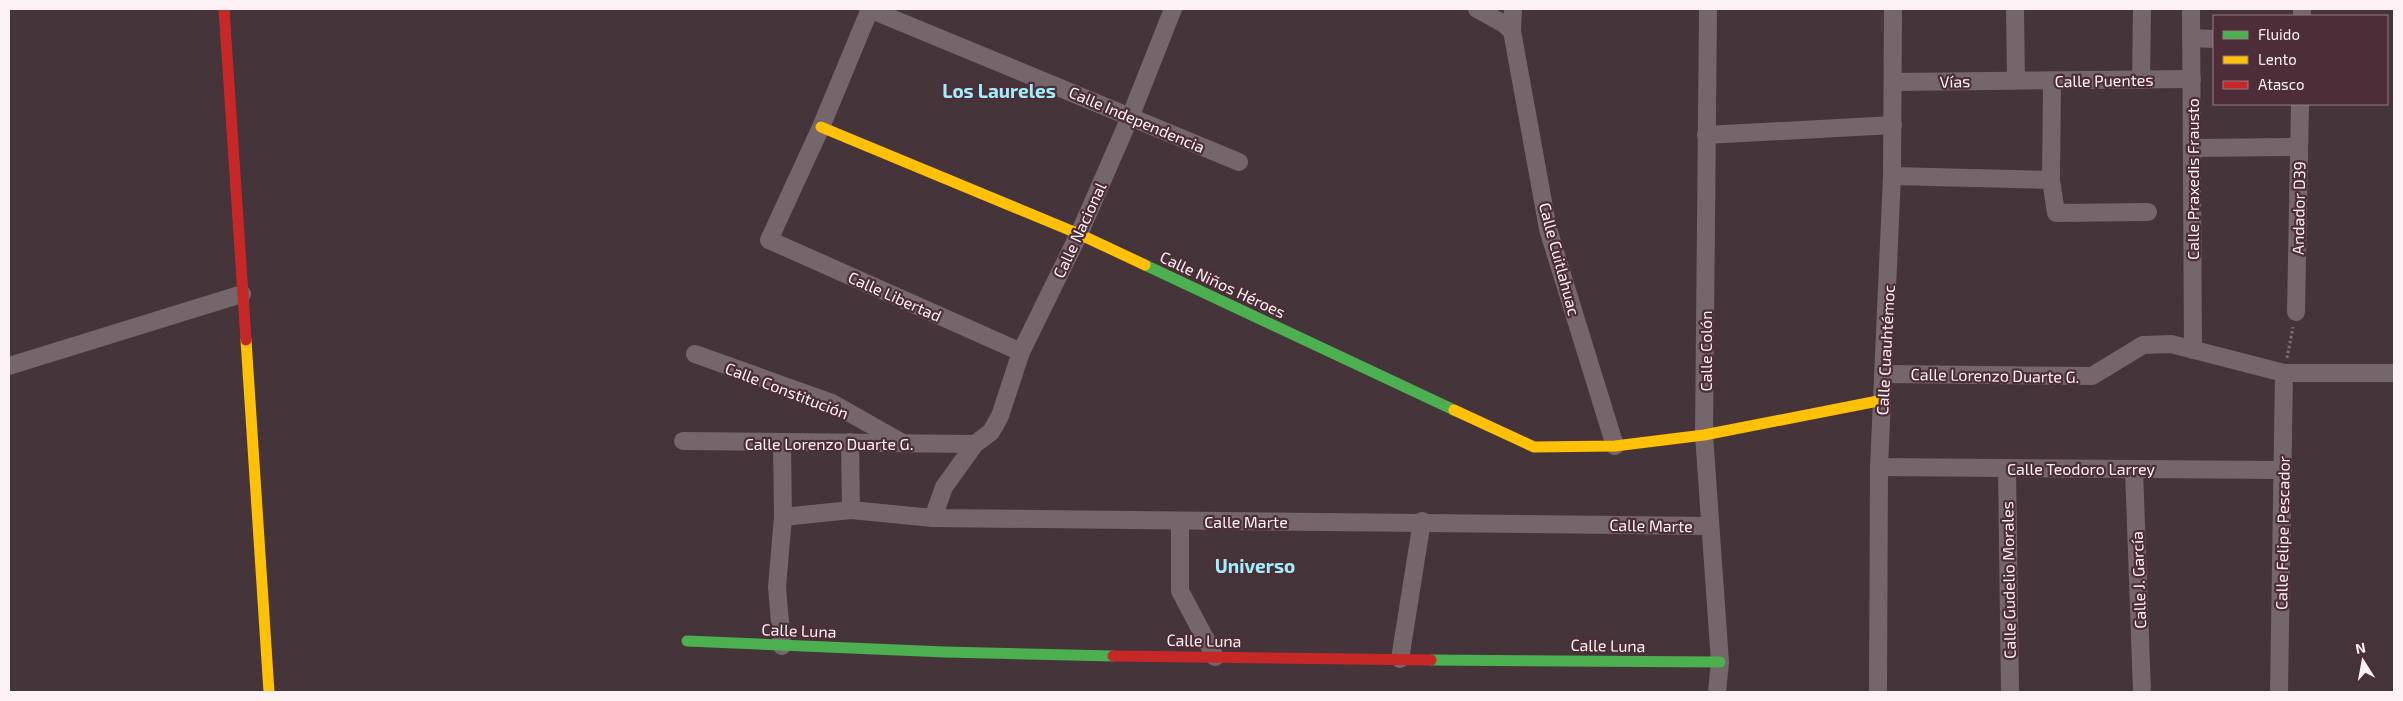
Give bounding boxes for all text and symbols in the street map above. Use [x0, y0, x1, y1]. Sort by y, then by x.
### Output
legend [2213, 15, 2388, 105]
text: Fluido [2258, 25, 2300, 43]
text: Lento [2258, 50, 2297, 68]
street label: Calle Puentes [2054, 70, 2154, 90]
street label: Vías [1940, 71, 1970, 91]
text: Atasco [2258, 75, 2304, 93]
district label: Los Laureles [942, 79, 1056, 102]
street label: Calle Independencia [1066, 82, 1208, 156]
street label: Calle Praxedis Frausto [2183, 98, 2202, 260]
street label: Andador D39 [2288, 161, 2308, 255]
street label: Calle Nacional [1049, 179, 1110, 281]
street label: Calle Cuitlahuac [1536, 200, 1584, 318]
street label: Calle Niños Héroes [1157, 247, 1289, 321]
street label: Calle Libertad [845, 267, 945, 325]
street label: Calle Cuauhtémoc [1872, 284, 1898, 416]
street label: Calle Colón [1696, 311, 1715, 391]
street label: Calle Constitución [723, 358, 851, 422]
street label: Calle Lorenzo Duarte G. [1911, 364, 2079, 386]
street label: Calle Lorenzo Duarte G. [745, 434, 913, 453]
street label: Calle Felipe Pescador [2271, 455, 2293, 610]
street label: Calle Teodoro Larrey [2007, 459, 2156, 478]
street label: Calle Gudelio Morales [1997, 501, 2019, 659]
street label: Calle Marte [1204, 512, 1288, 531]
street label: Calle Marte [1609, 515, 1693, 535]
street label: Calle J. García [2127, 531, 2149, 629]
district label: Universo [1215, 554, 1295, 577]
street label: Calle Luna [761, 619, 837, 641]
street label: Calle Luna [1166, 630, 1242, 650]
street label: Calle Luna [1570, 635, 1646, 655]
north arrow [2338, 636, 2388, 686]
text: N [2354, 638, 2367, 657]

